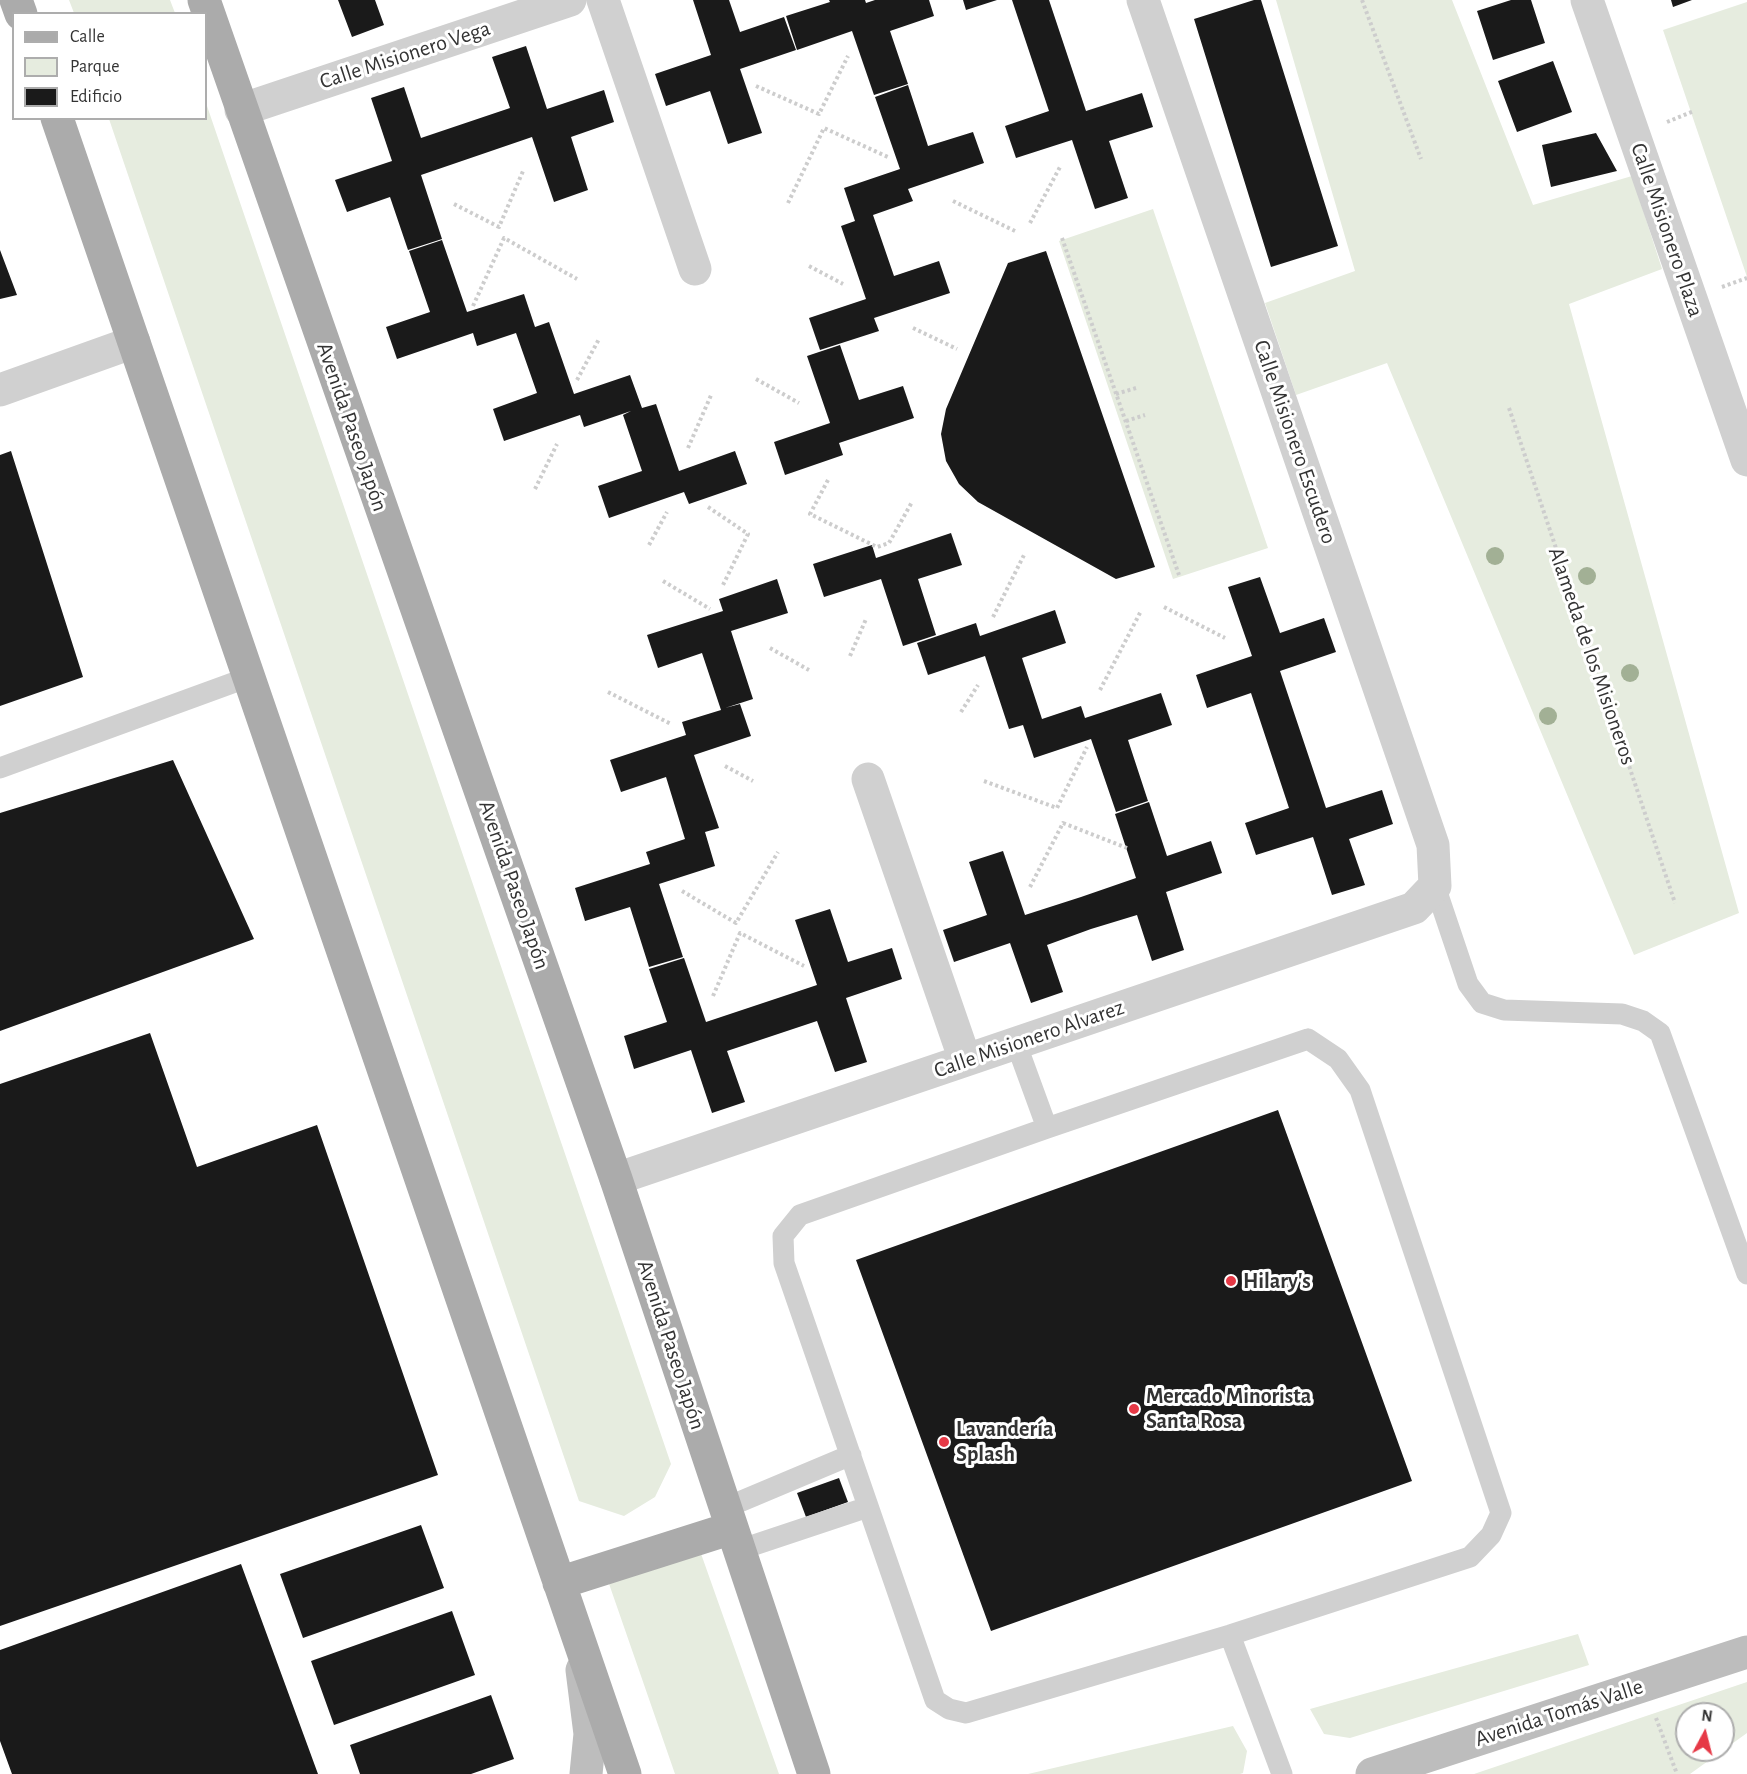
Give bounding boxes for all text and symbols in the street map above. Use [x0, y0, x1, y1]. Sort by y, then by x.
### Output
legend [12, 12, 207, 120]
street label: Calle Misionero Vega [316, 15, 494, 95]
text: Calle [70, 28, 105, 46]
text: Parque [70, 58, 119, 76]
text: Edificio [70, 88, 122, 106]
street label: Calle Misionero Plaza [1625, 140, 1709, 320]
street label: Calle Misionero Escudero [1248, 337, 1342, 547]
street label: Avenida Paseo Japón [311, 339, 393, 515]
street label: Alameda de los Misioneros [1542, 544, 1642, 768]
street label: Avenida Paseo Japón [473, 797, 555, 973]
street label: Calle Misionero Alvarez [930, 994, 1128, 1084]
street label: Avenida Paseo Japón [631, 1257, 711, 1433]
place label: Hilary's [1243, 1268, 1311, 1294]
marker: Hilary's [1224, 1274, 1238, 1288]
place label: Mercado Minorista Santa Rosa [1146, 1383, 1311, 1434]
marker: Mercado Minorista Santa Rosa [1127, 1402, 1141, 1416]
place label: Lavandería Splash [956, 1416, 1053, 1468]
marker: Lavandería Splash [937, 1435, 951, 1449]
street label: Avenida Tomás Valle [1472, 1673, 1646, 1753]
north arrow [1675, 1702, 1735, 1762]
text: N [1700, 1708, 1713, 1725]

